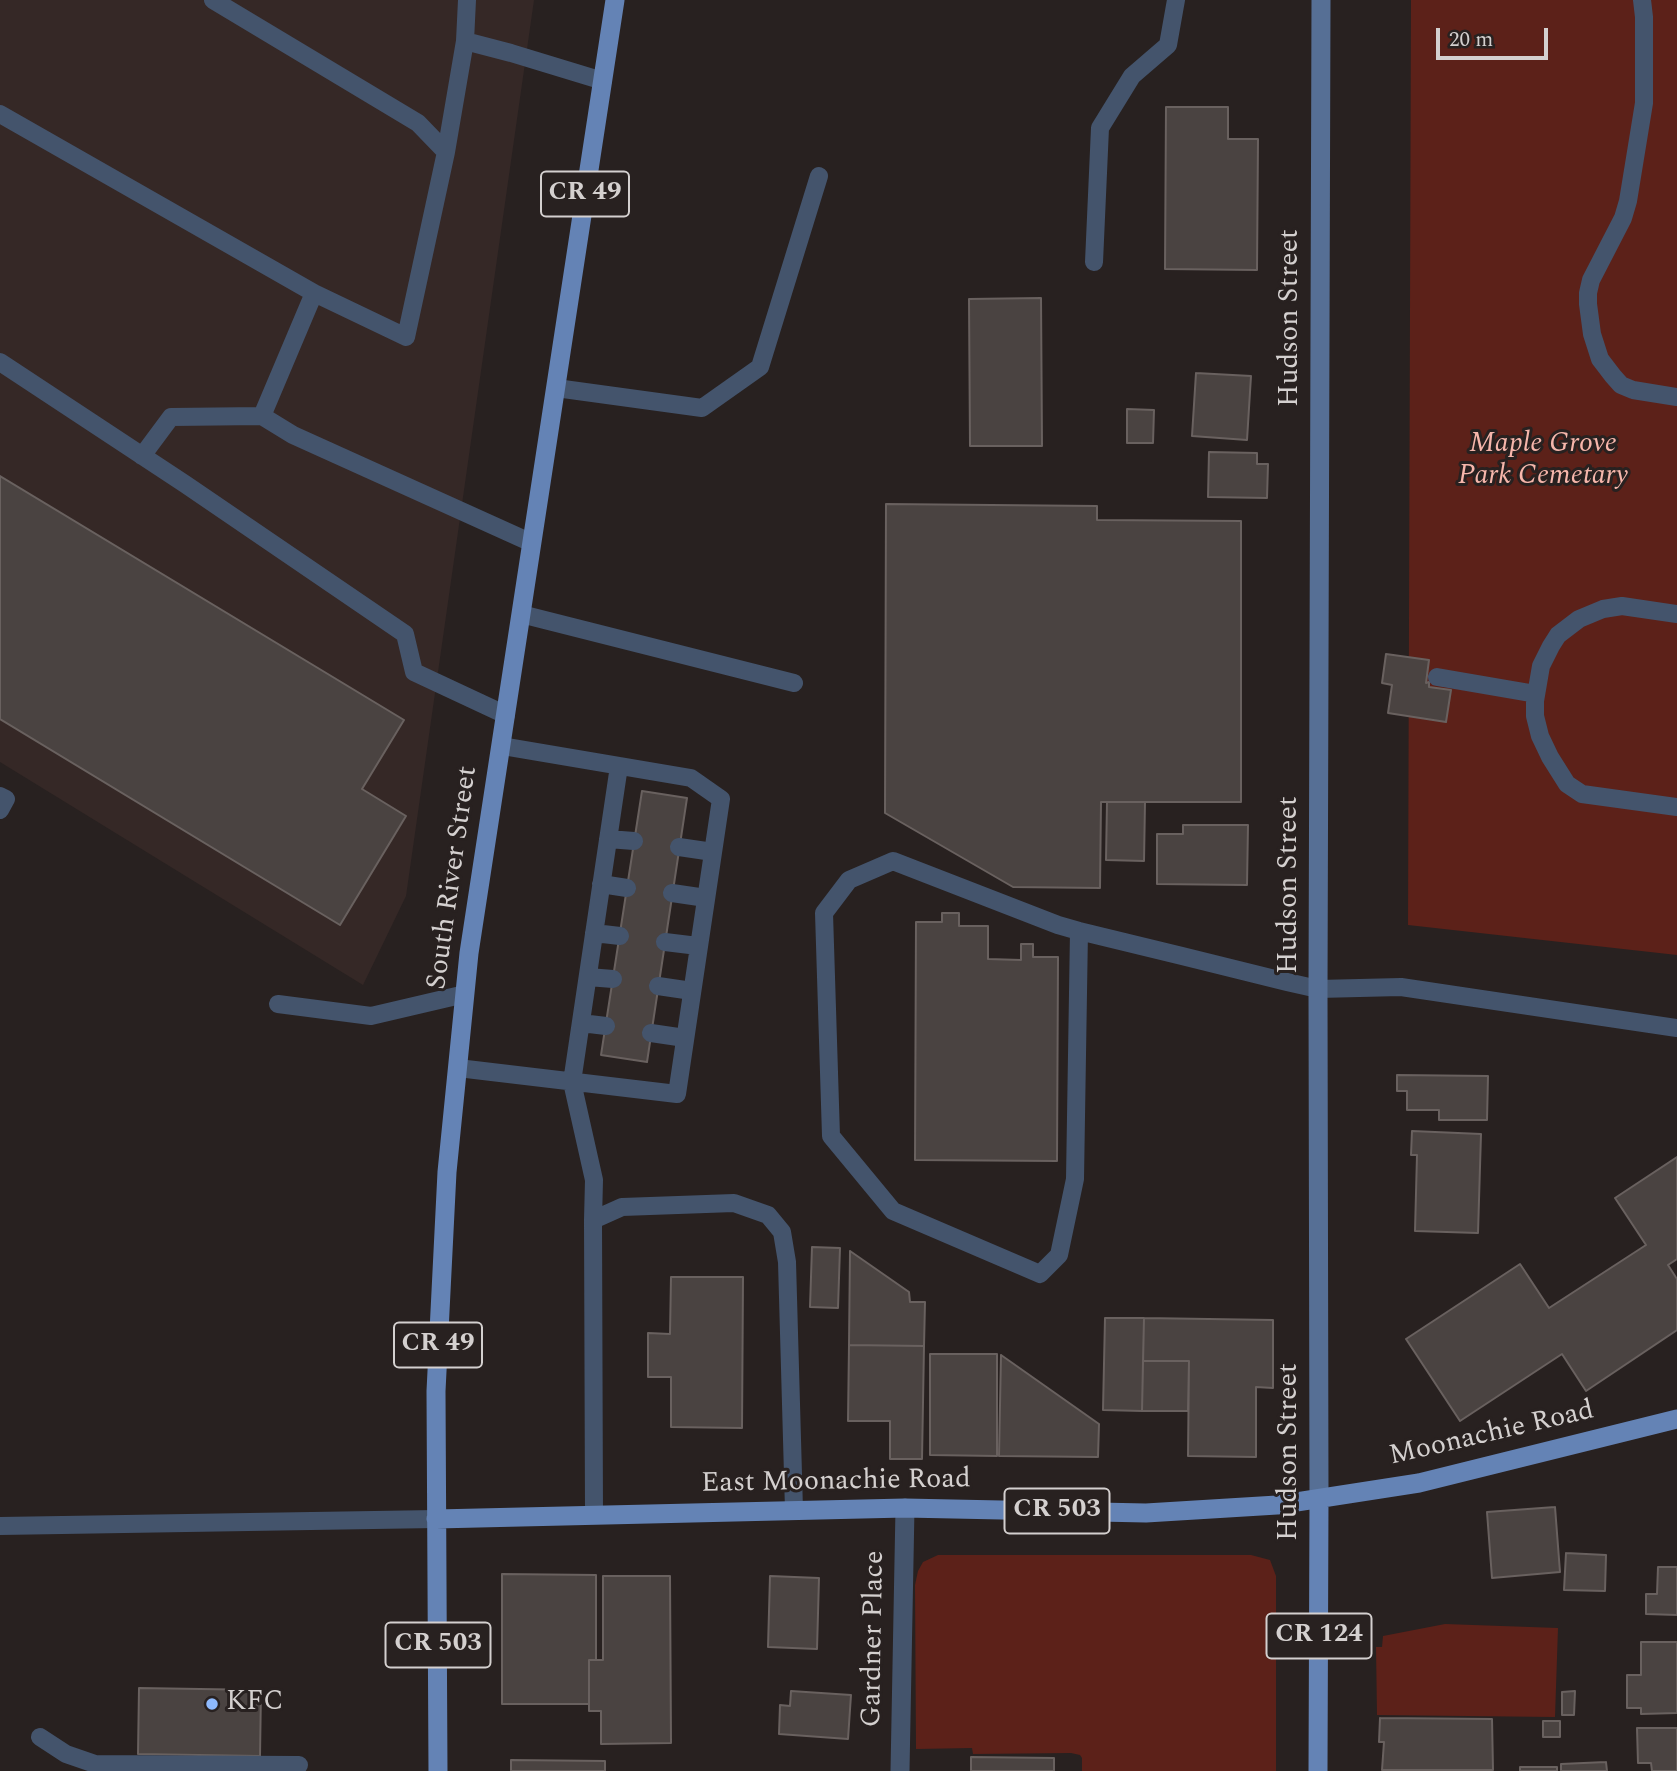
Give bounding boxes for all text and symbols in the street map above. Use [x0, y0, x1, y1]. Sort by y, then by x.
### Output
scale bar [1439, 14, 1551, 58]
text: 20 m [1449, 24, 1493, 56]
road number: CR 49 [541, 172, 629, 216]
street label: Hudson Street [1275, 229, 1309, 407]
park label: Maple Grove Park Cemetary [1458, 429, 1628, 495]
street label: South River Street [422, 764, 486, 992]
street label: Hudson Street [1274, 796, 1308, 974]
road number: CR 49 [394, 1322, 482, 1368]
street label: Hudson Street [1274, 1363, 1308, 1541]
street label: Moonachie Road [1386, 1395, 1598, 1475]
street label: East Moonachie Road [701, 1464, 971, 1502]
road number: CR 503 [1004, 1488, 1110, 1534]
street label: Gardner Place [857, 1550, 893, 1728]
road number: CR 124 [1266, 1614, 1372, 1658]
road number: CR 503 [386, 1622, 490, 1668]
place label: KFC [226, 1687, 284, 1721]
marker: KFC [204, 1696, 220, 1712]

